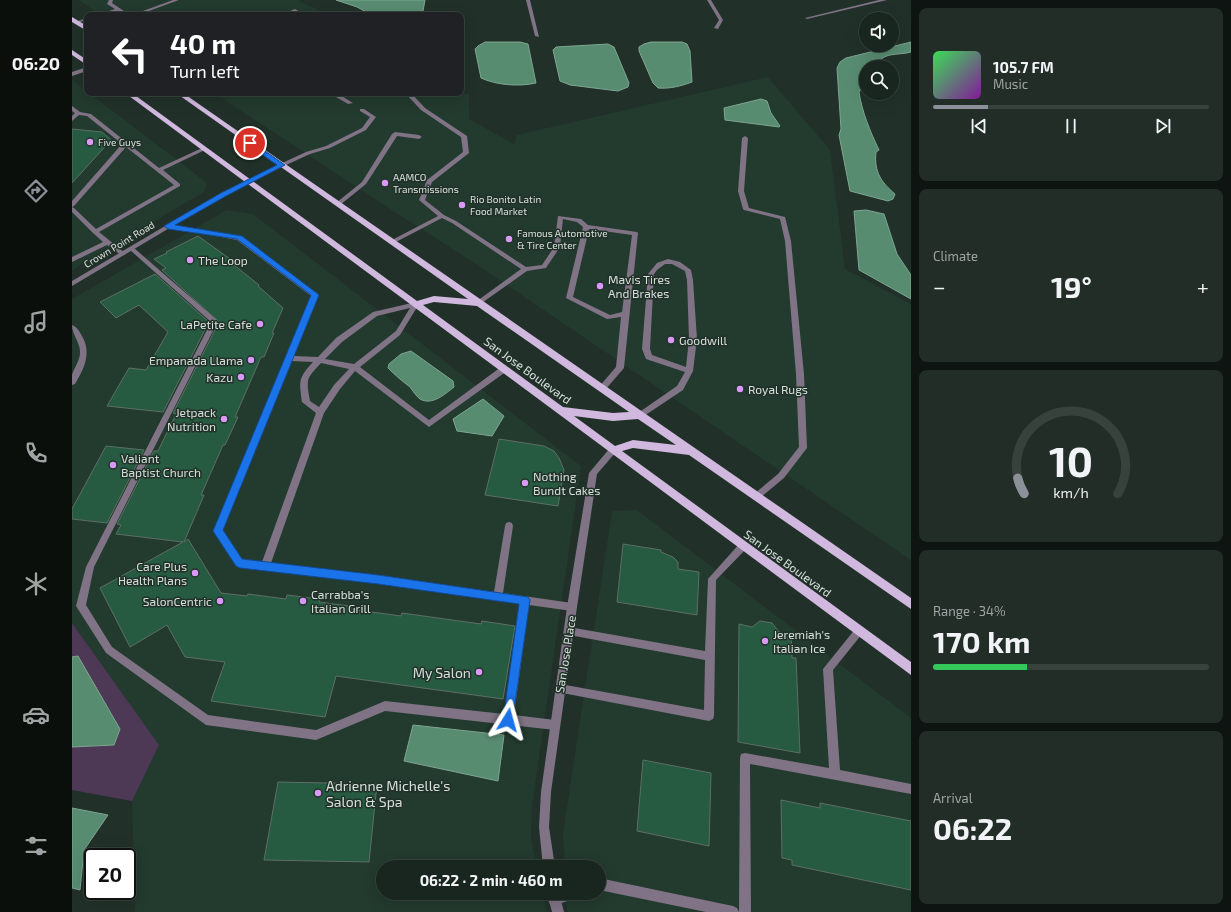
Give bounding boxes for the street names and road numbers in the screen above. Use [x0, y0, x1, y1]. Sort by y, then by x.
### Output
street label: Crown Point Road [81, 218, 157, 270]
street label: San Jose Boulevard [482, 334, 574, 406]
street label: San Jose Boulevard [742, 527, 834, 599]
street label: San Jose Place [552, 614, 578, 694]

